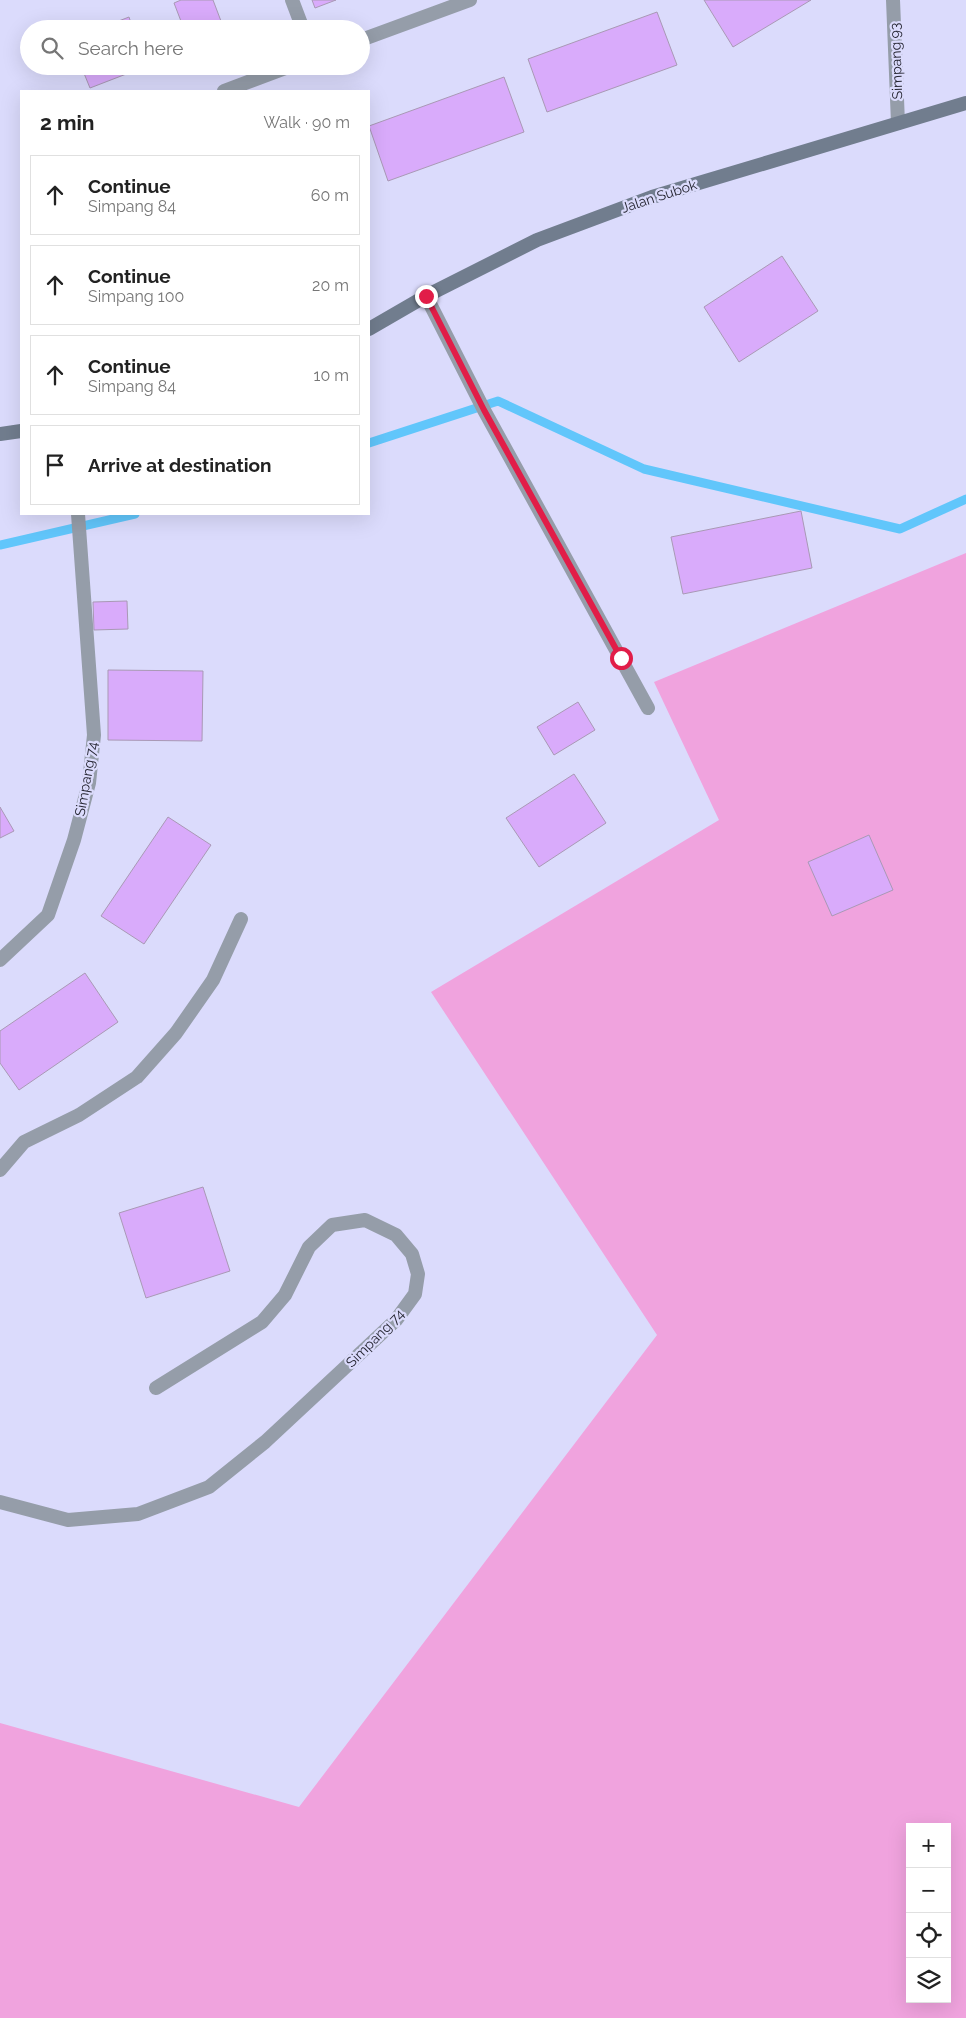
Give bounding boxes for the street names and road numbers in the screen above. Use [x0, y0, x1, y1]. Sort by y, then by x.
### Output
street label: Simpang 93 [887, 22, 905, 100]
street label: Jalan Subok [619, 176, 699, 216]
street label: Simpang 74 [72, 740, 100, 818]
street label: Simpang 74 [343, 1305, 408, 1370]

